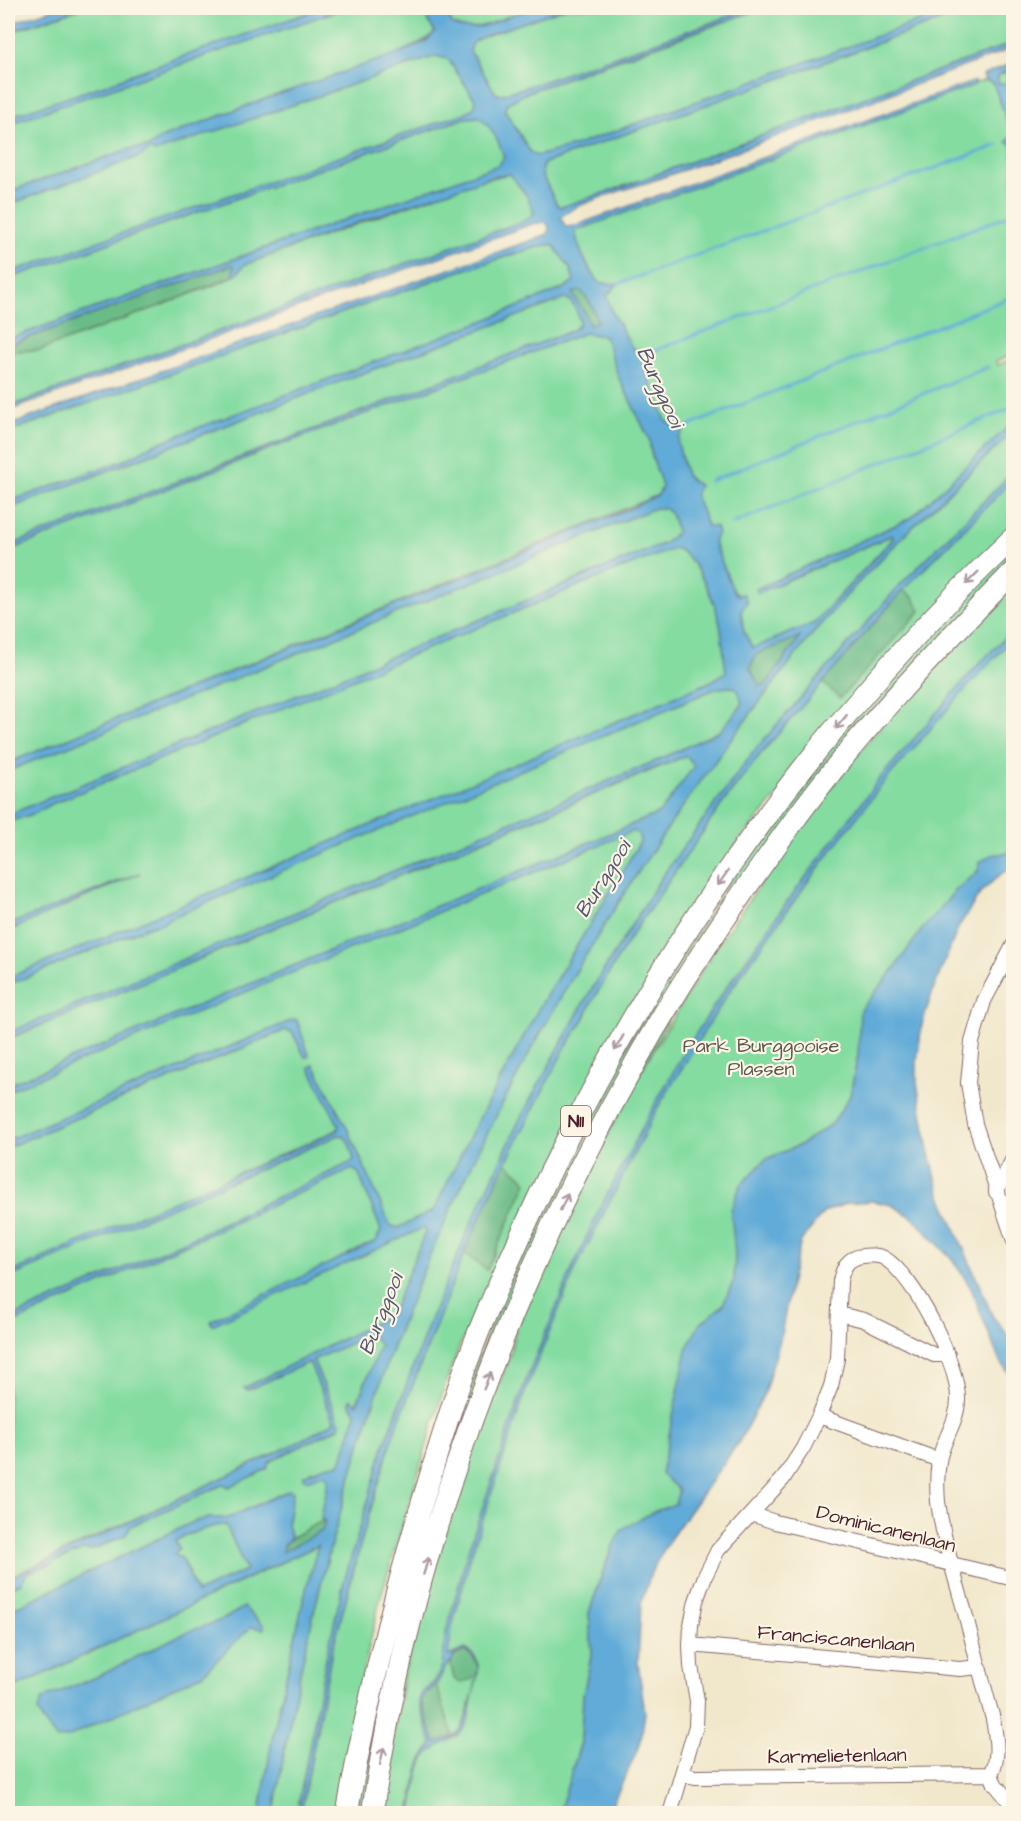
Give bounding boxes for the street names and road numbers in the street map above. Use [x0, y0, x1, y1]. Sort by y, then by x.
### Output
road number: N11 [561, 1106, 591, 1136]
street label: Dominicanenlaan [813, 1498, 959, 1560]
street label: Franciscanenlaan [756, 1618, 916, 1660]
street label: Karmelietenlaan [767, 1741, 907, 1771]

